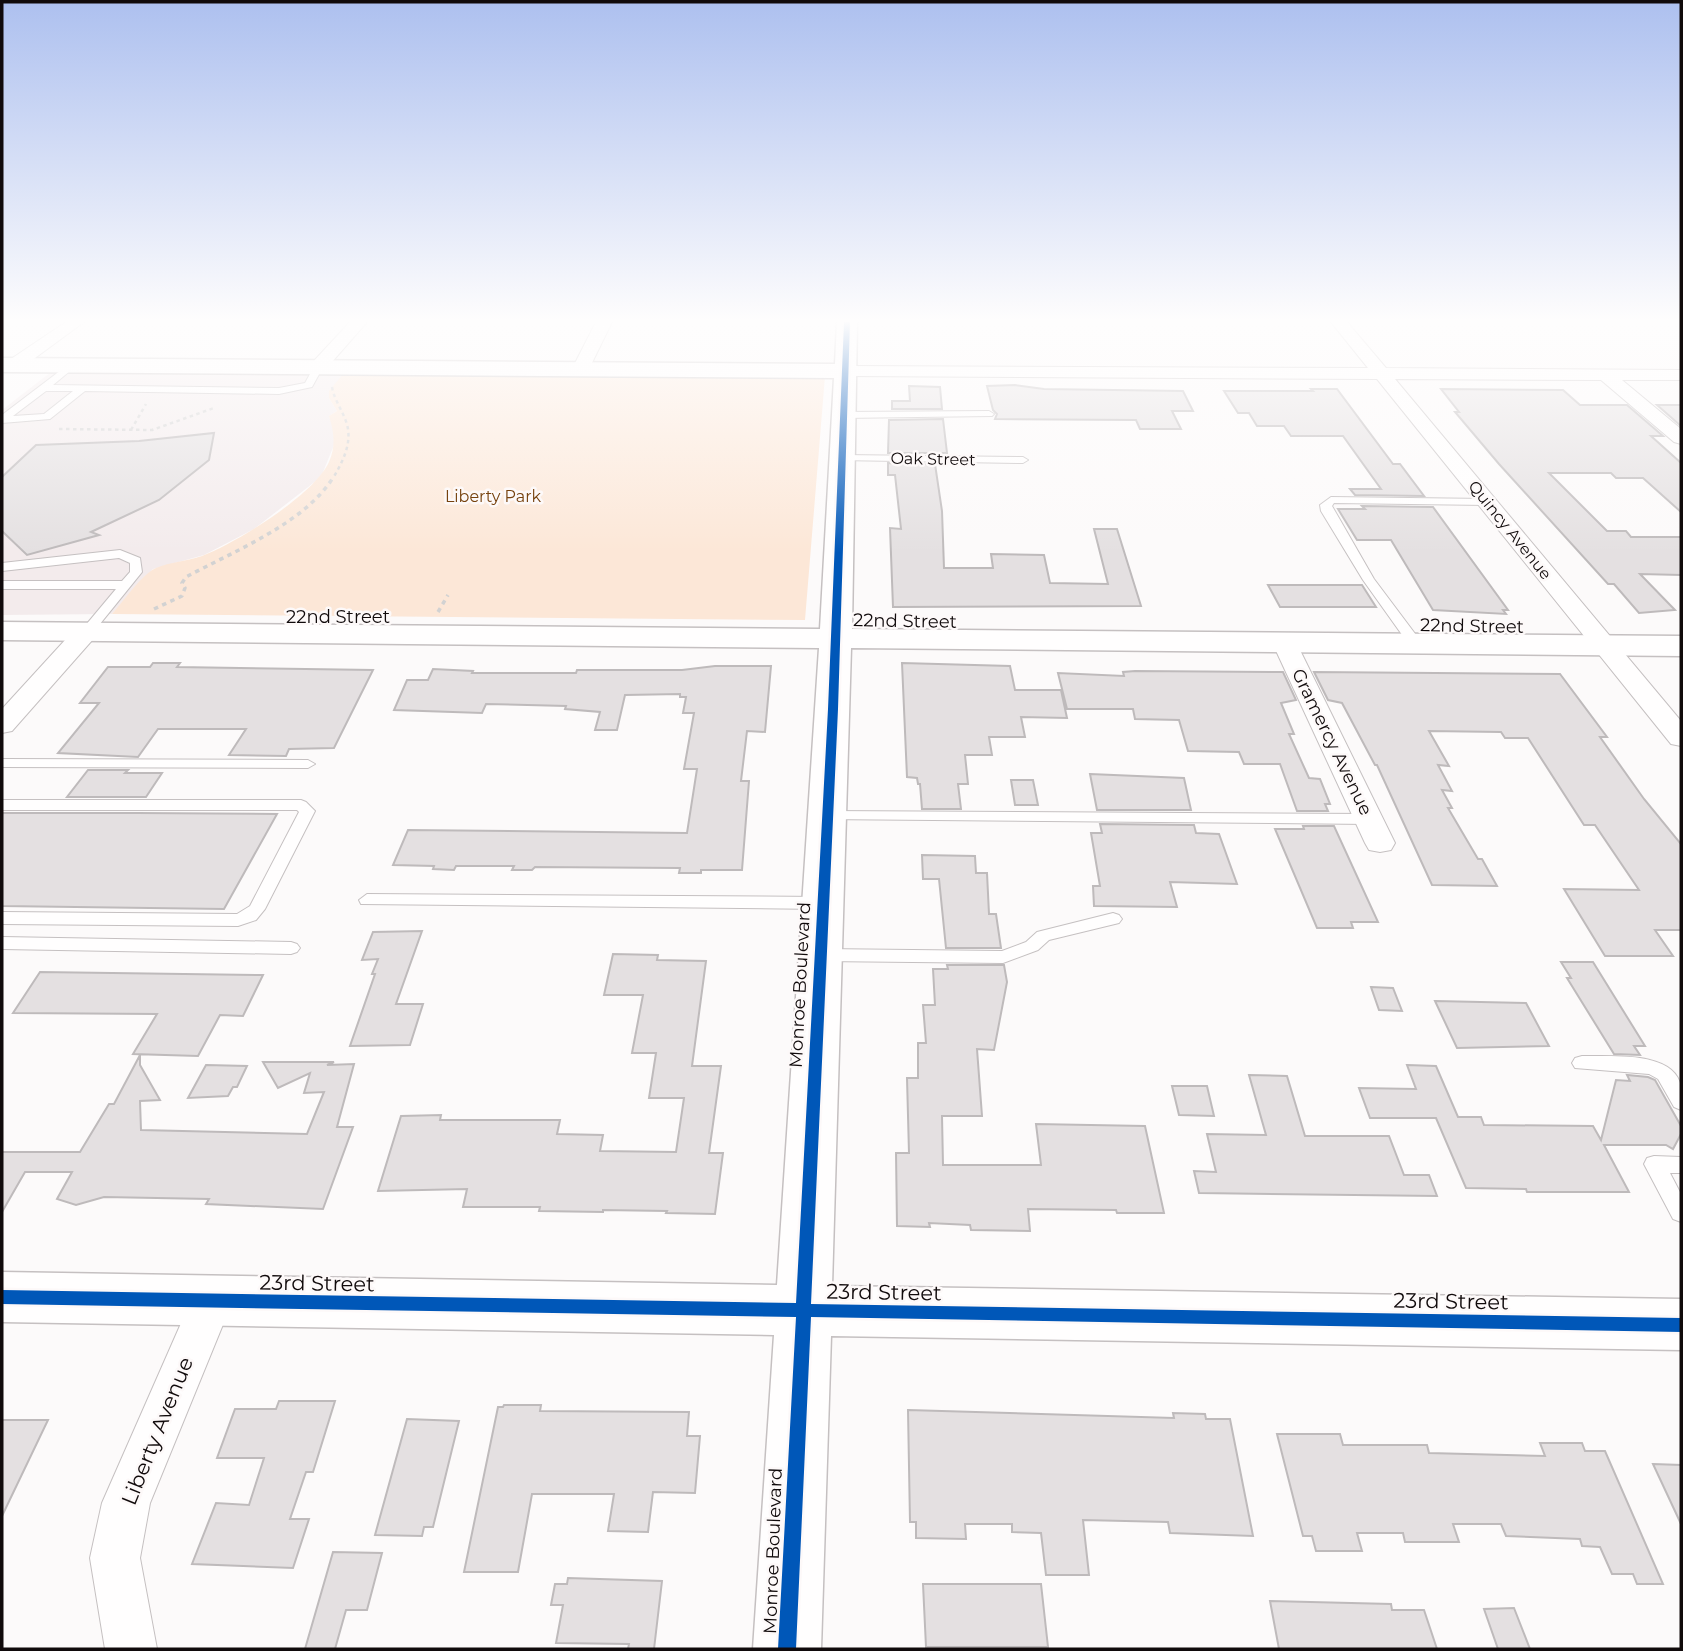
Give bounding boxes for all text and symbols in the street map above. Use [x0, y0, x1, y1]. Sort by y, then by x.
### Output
street label: Oak Street [890, 449, 976, 469]
street label: Quincy Avenue [1464, 477, 1556, 583]
park label: Liberty Park [445, 487, 542, 506]
street label: 22nd Street [286, 606, 390, 628]
street label: 22nd Street [853, 609, 957, 633]
street label: 22nd Street [1420, 614, 1524, 638]
street label: Gramercy Avenue [1287, 665, 1377, 819]
street label: Monroe Boulevard [785, 901, 815, 1069]
street label: 23rd Street [259, 1269, 375, 1297]
street label: 23rd Street [826, 1278, 942, 1306]
street label: 23rd Street [1393, 1287, 1509, 1315]
street label: Liberty Avenue [116, 1353, 198, 1509]
street label: Monroe Boulevard [759, 1468, 787, 1634]

